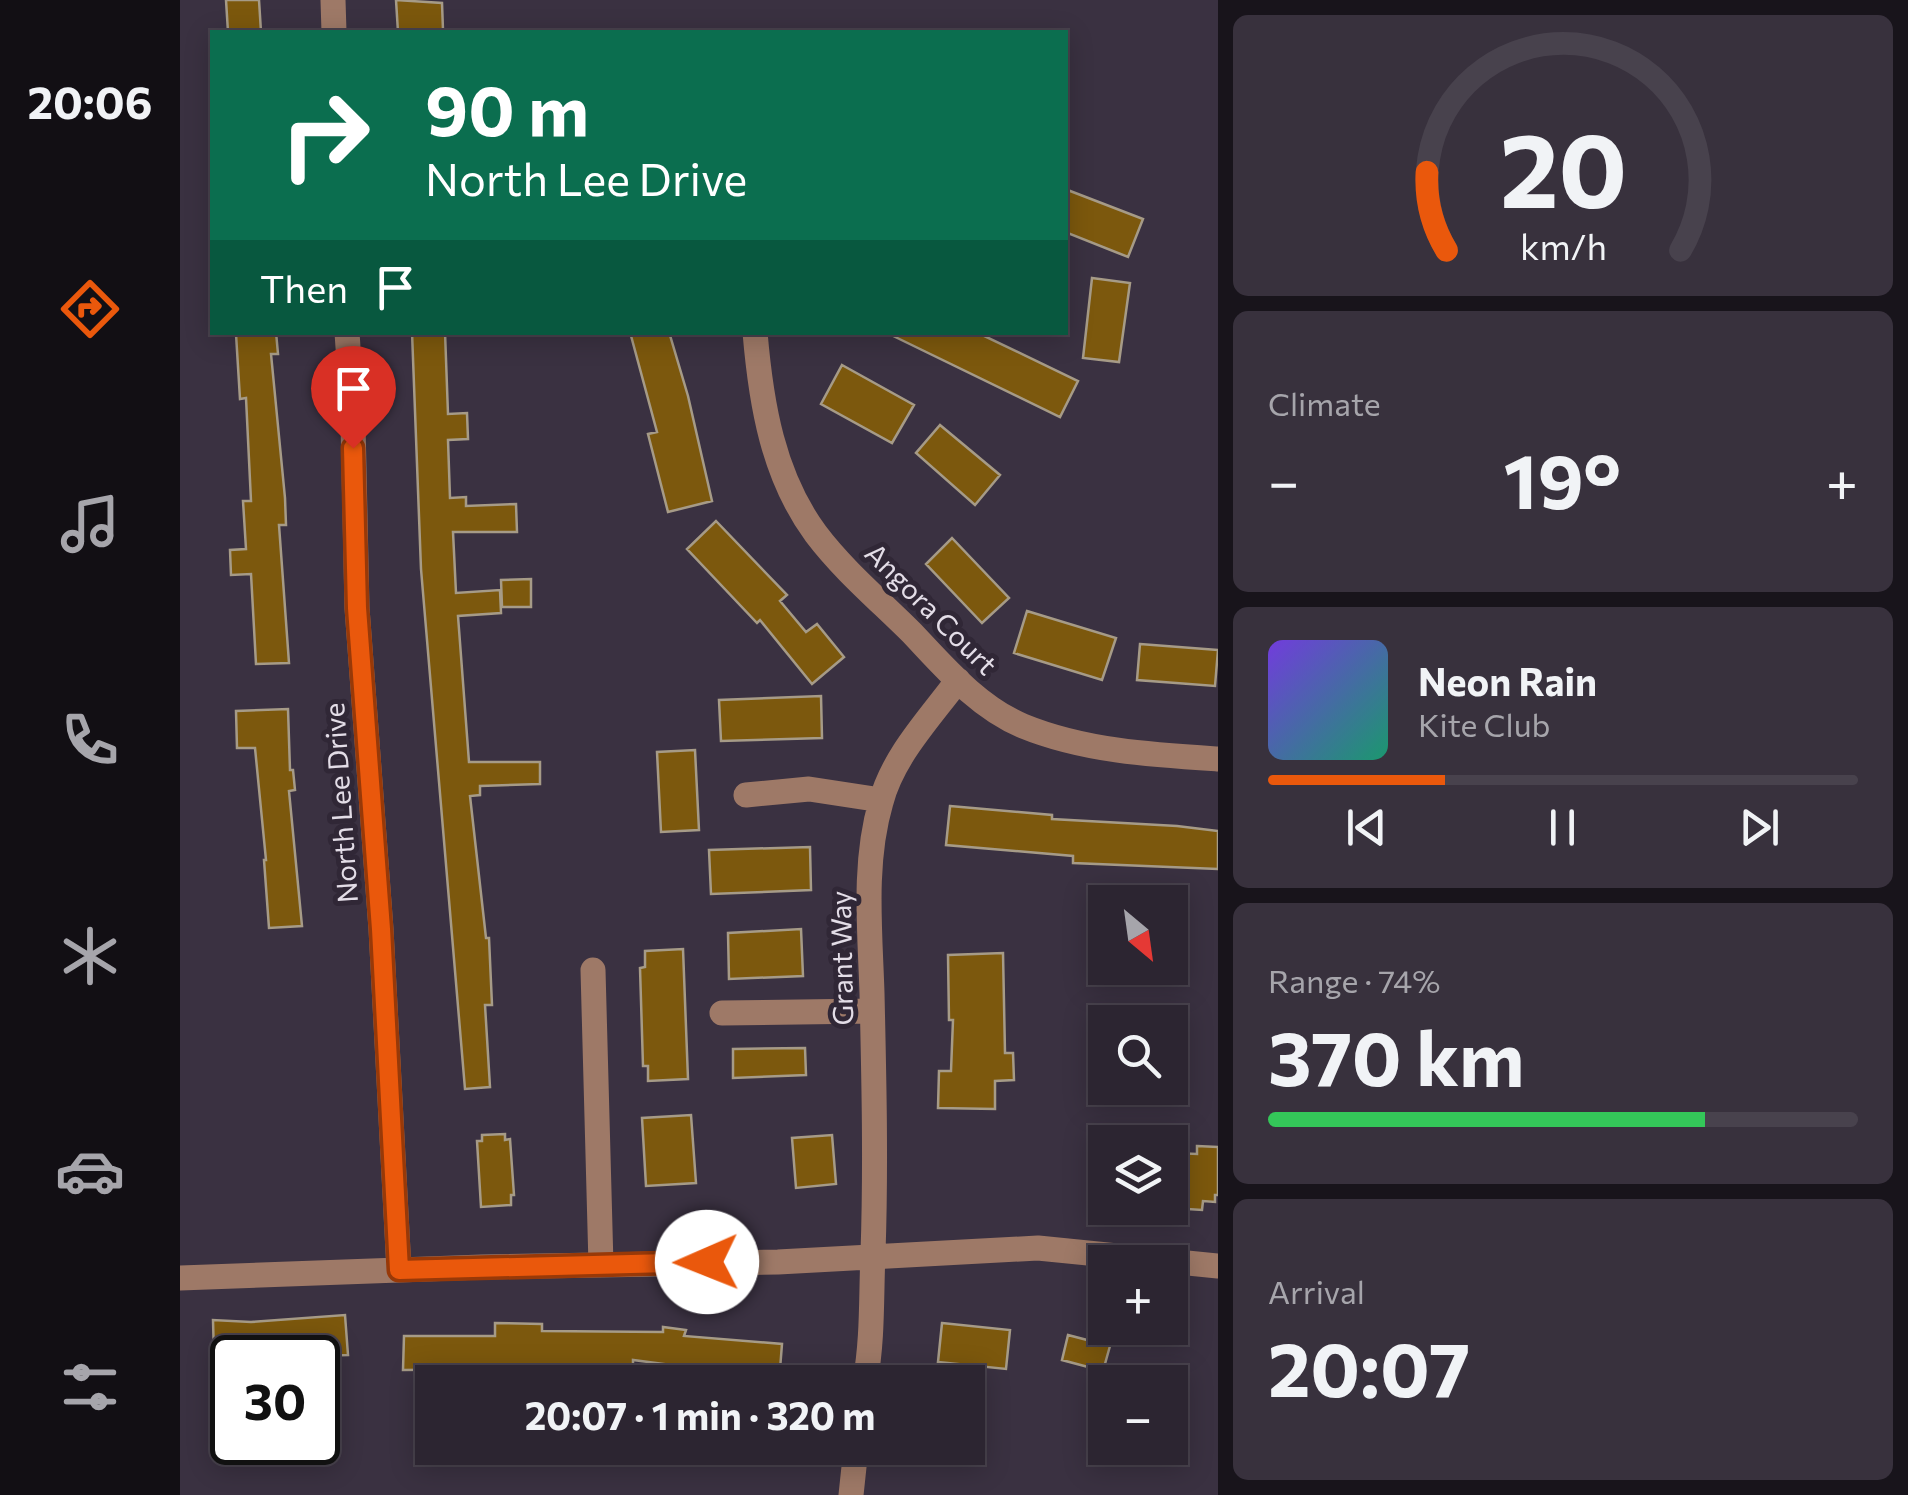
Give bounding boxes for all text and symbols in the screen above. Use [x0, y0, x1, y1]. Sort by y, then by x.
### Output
text: 90 m [425, 65, 589, 150]
icon: right [260, 70, 390, 200]
text: 20:06 [28, 73, 152, 128]
text: 20 [1499, 102, 1627, 229]
text: North Lee Drive [425, 150, 747, 205]
text: km/h [1520, 224, 1606, 267]
icon: arrive [368, 260, 423, 315]
text: Then [260, 264, 348, 311]
icon: directions [55, 274, 125, 344]
pin [311, 346, 396, 449]
icon: arrive [326, 361, 381, 416]
text: Climate [1268, 383, 1381, 423]
text: 19° [1504, 433, 1621, 524]
text: − [1268, 446, 1299, 513]
text: + [1826, 446, 1858, 513]
icon: music [55, 489, 125, 559]
street label: Angora Court [859, 535, 1005, 681]
text: Neon Rain [1418, 657, 1597, 704]
street label: North Lee Drive [316, 702, 364, 904]
text: Kite Club [1418, 704, 1550, 744]
icon: phone [55, 705, 125, 775]
icon: previous [1339, 800, 1394, 855]
icon: pause [1535, 800, 1590, 855]
icon: next [1732, 800, 1787, 855]
north arrow [1088, 885, 1188, 985]
map controls [1088, 885, 1188, 1465]
street label: Grant Way [823, 890, 859, 1026]
icon: climate [55, 921, 125, 991]
text: Range · 74% [1268, 960, 1441, 1000]
button: search [1088, 1005, 1188, 1105]
text: 370 km [1268, 1010, 1524, 1101]
button: layers [1088, 1125, 1188, 1225]
icon: car [55, 1136, 125, 1206]
position arrow [655, 1210, 759, 1314]
button: + [1088, 1245, 1188, 1345]
text: Arrival [1268, 1271, 1365, 1311]
text: 20:07 [1268, 1321, 1470, 1412]
speed limit sign: 30 [210, 1335, 340, 1465]
icon: filters [55, 1352, 125, 1422]
button: − [1088, 1365, 1188, 1465]
text: 20:07 · 1 min · 320 m [525, 1391, 875, 1438]

